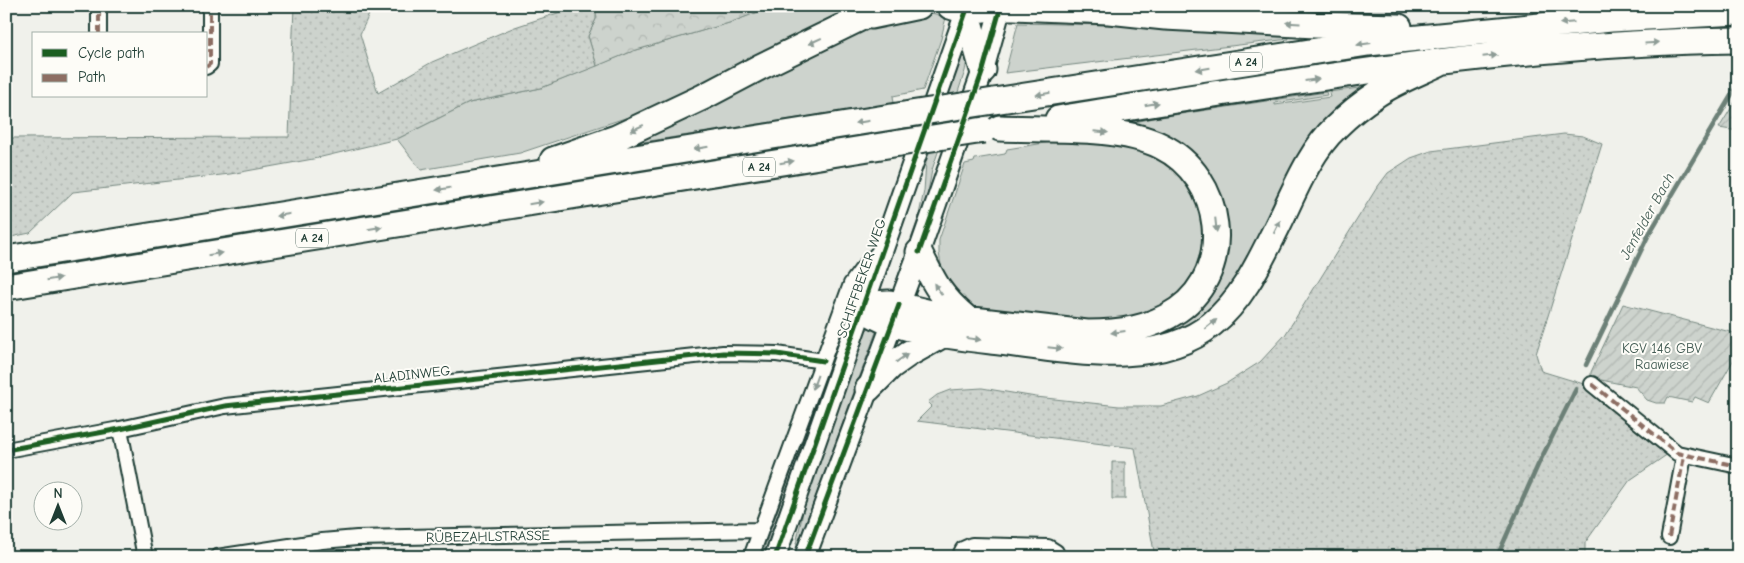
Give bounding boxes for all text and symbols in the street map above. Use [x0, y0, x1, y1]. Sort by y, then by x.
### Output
one-way arrow [1285, 19, 1301, 27]
one-way arrow [1559, 20, 1575, 28]
legend [32, 32, 208, 98]
one-way arrow [808, 37, 822, 45]
one-way arrow [1644, 39, 1660, 47]
one-way arrow [1356, 40, 1372, 48]
text: Cycle path [78, 44, 145, 62]
road number: A 24 [1230, 52, 1262, 72]
one-way arrow [1482, 52, 1498, 60]
one-way arrow [1195, 65, 1211, 73]
text: Path [78, 68, 106, 86]
one-way arrow [1305, 75, 1321, 83]
one-way arrow [1034, 90, 1050, 98]
one-way arrow [1144, 99, 1160, 107]
one-way arrow [853, 118, 869, 126]
one-way arrow [630, 124, 645, 132]
one-way arrow [1093, 128, 1109, 136]
one-way arrow [693, 144, 709, 152]
road number: A 24 [743, 158, 775, 176]
one-way arrow [779, 158, 795, 166]
water label: Jenfelder Bach [1615, 170, 1678, 263]
one-way arrow [435, 186, 451, 194]
one-way arrow [528, 198, 544, 206]
one-way arrow [274, 211, 290, 219]
street label: SCHIFFBEKER WEG [833, 216, 890, 340]
one-way arrow [1212, 217, 1220, 233]
one-way arrow [1273, 220, 1281, 234]
one-way arrow [368, 224, 384, 232]
road number: A 24 [296, 228, 328, 248]
one-way arrow [207, 249, 223, 257]
one-way arrow [47, 275, 63, 283]
one-way arrow [933, 282, 943, 296]
one-way arrow [1204, 319, 1218, 329]
one-way arrow [1109, 328, 1125, 336]
one-way arrow [966, 335, 982, 343]
park label: KGV 146 GBV Raawiese [1622, 340, 1703, 373]
one-way arrow [1048, 344, 1064, 352]
one-way arrow [895, 353, 908, 364]
street label: ALADINWEG [373, 362, 451, 387]
one-way arrow [811, 374, 818, 389]
north arrow [32, 480, 82, 530]
text: N [53, 485, 63, 502]
street label: RÜBEZAHLSTRASSE [426, 527, 550, 546]

